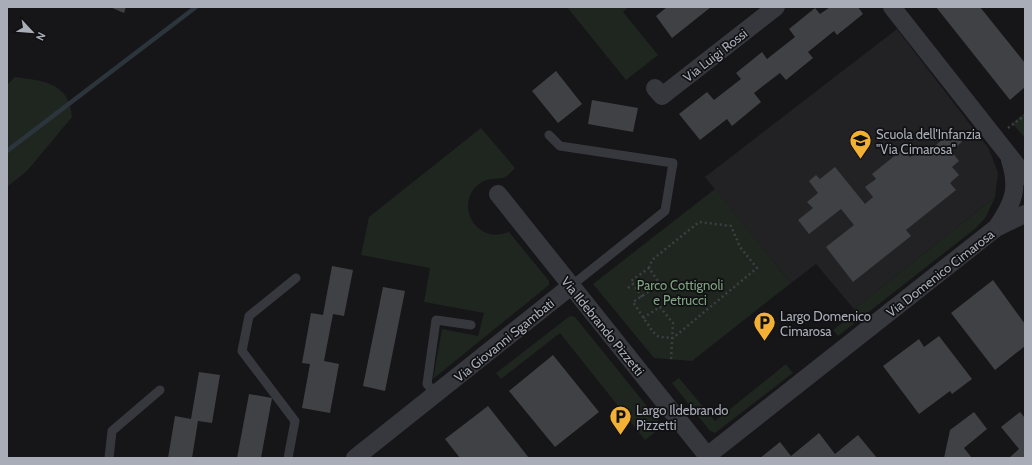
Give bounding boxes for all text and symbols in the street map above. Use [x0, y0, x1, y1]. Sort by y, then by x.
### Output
north arrow [12, 12, 52, 52]
street label: Via Luigi Rossi [680, 25, 750, 85]
text: N [33, 30, 49, 43]
place label: Scuola dell'Infanzia "Via Cimarosa" [876, 126, 982, 157]
school or university icon: Scuola dell'Infanzia "Via Cimarosa" [847, 128, 873, 161]
street label: Via Domenico Cimarosa [883, 225, 998, 320]
street label: Via Ildebrando Pizzetti [558, 273, 648, 379]
park label: Parco Cottignoli e Petrucci [637, 277, 723, 308]
street label: Via Giovanni Sgambati [451, 295, 557, 385]
place label: Largo Domenico Cimarosa [780, 308, 871, 339]
parking icon: Largo Domenico Cimarosa [752, 310, 778, 343]
place label: Largo Ildebrando Pizzetti [636, 402, 729, 433]
parking icon: Largo Ildebrando Pizzetti [607, 404, 633, 437]

